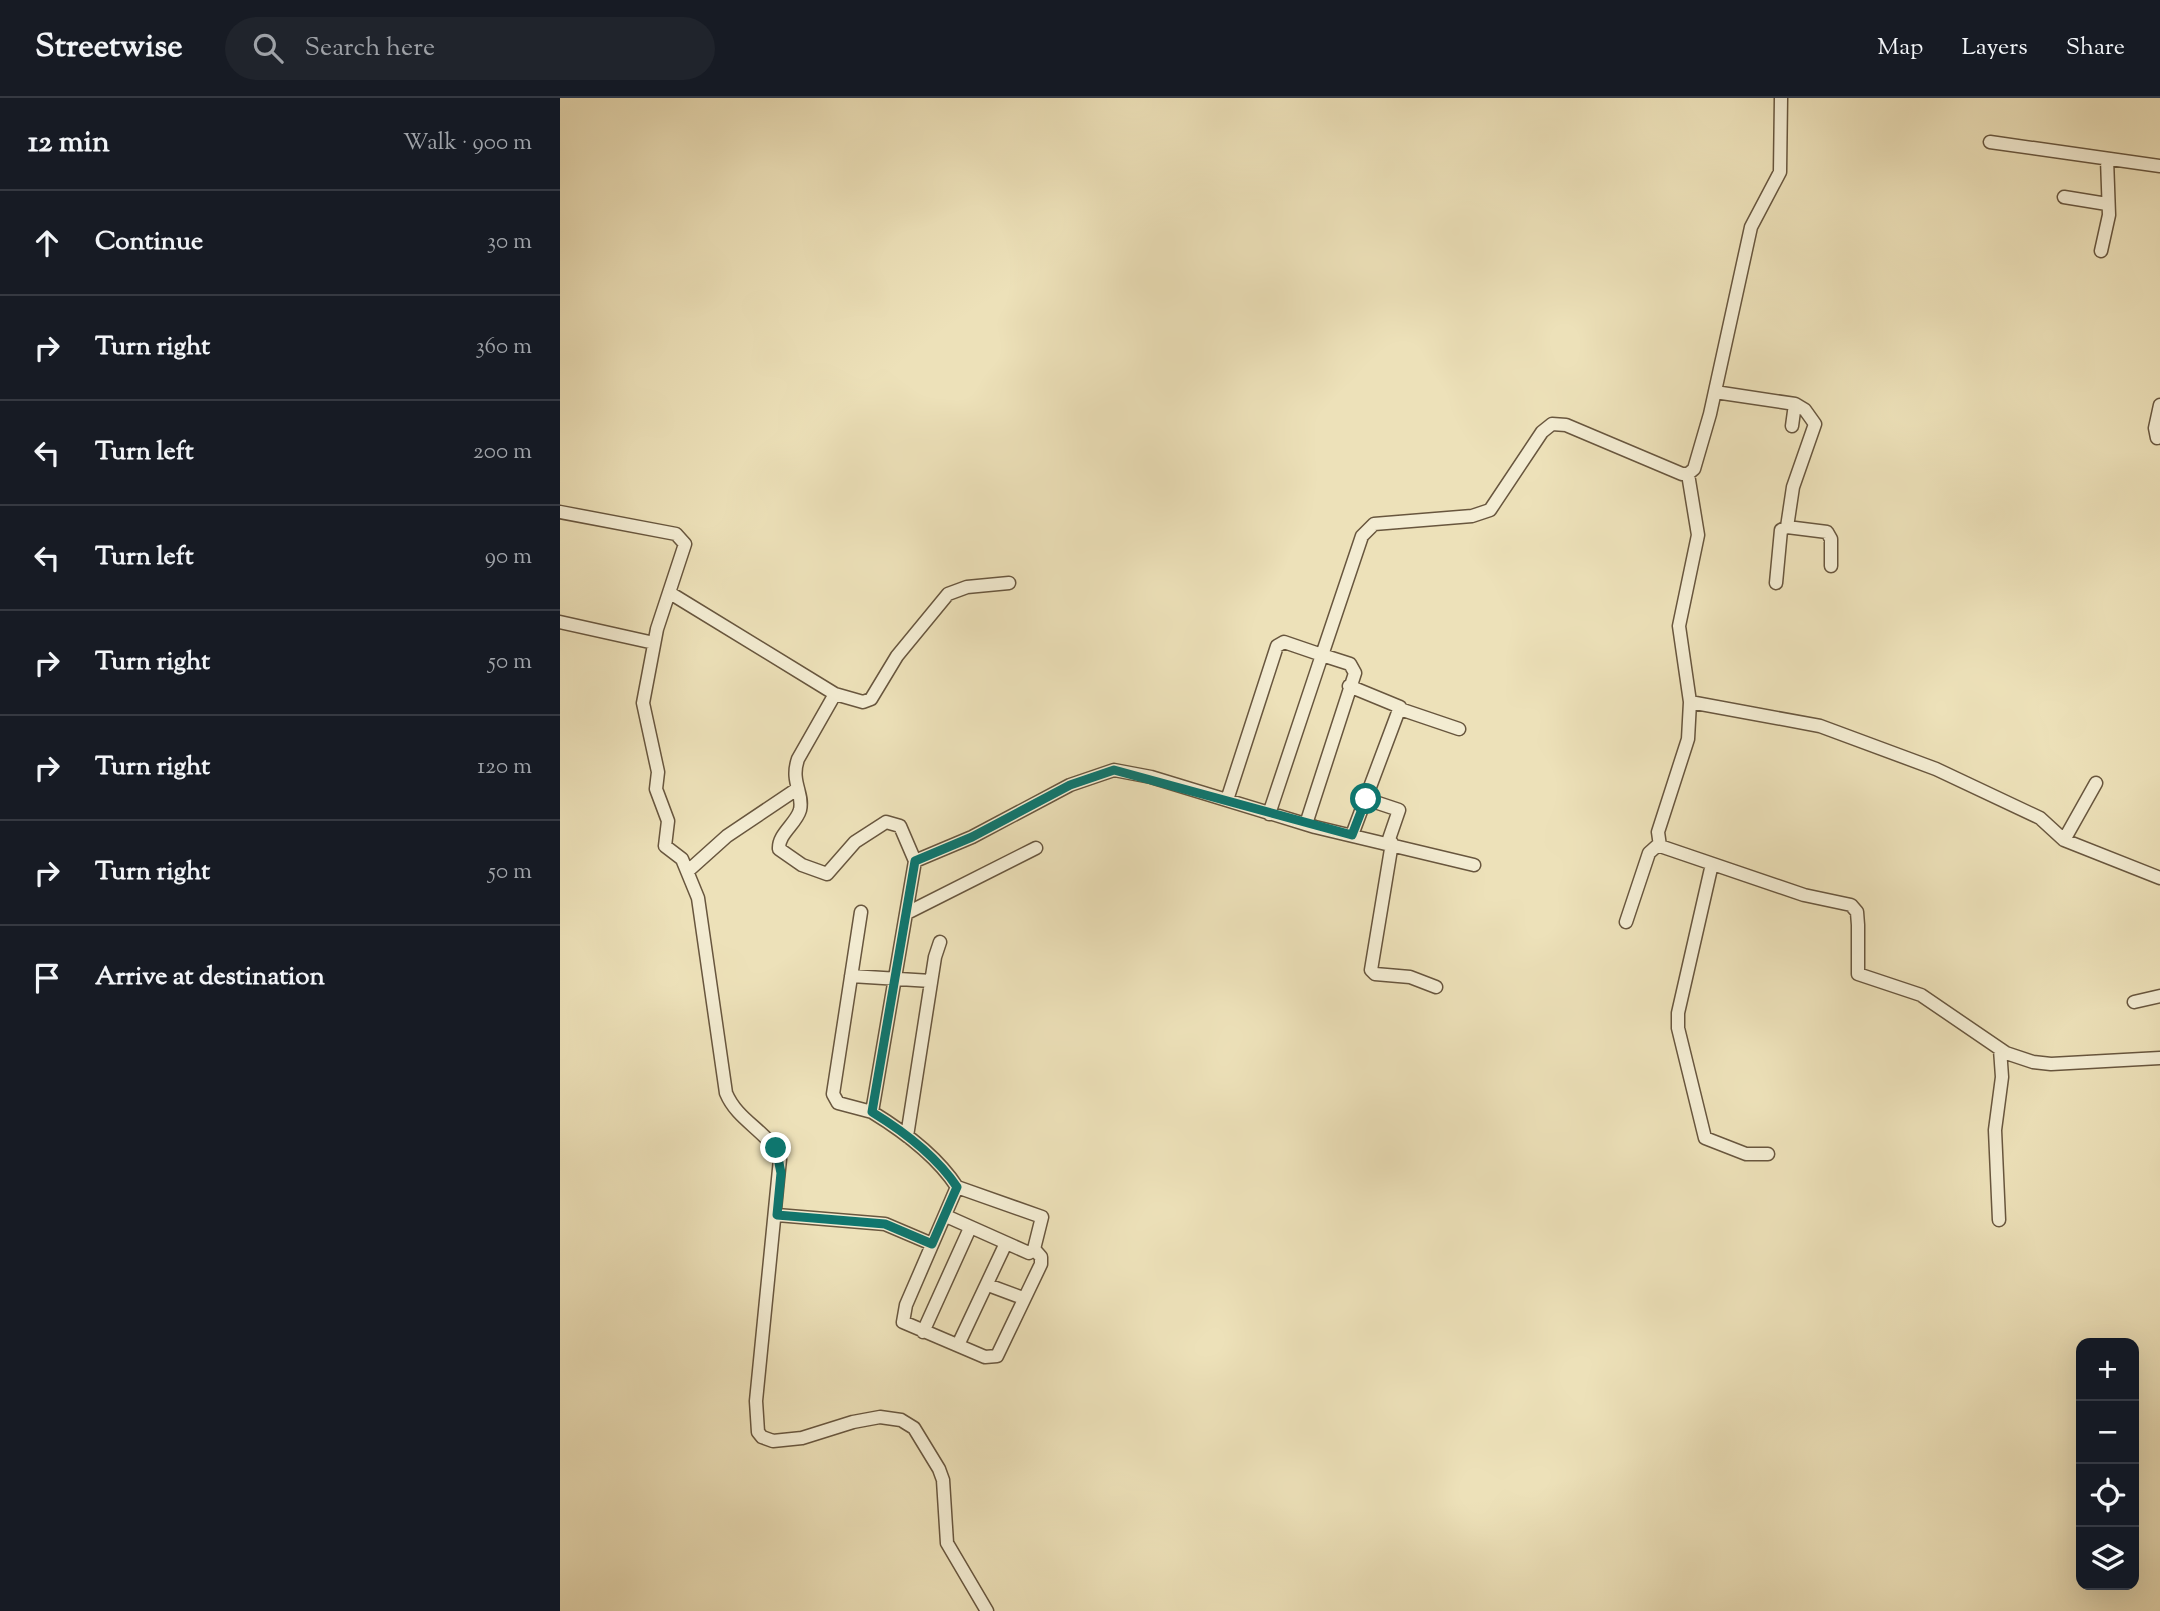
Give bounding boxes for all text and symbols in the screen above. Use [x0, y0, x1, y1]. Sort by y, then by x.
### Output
search box [225, 17, 715, 80]
text: Streetwise [35, 24, 183, 72]
icon: search [249, 29, 287, 67]
text: Search here [305, 30, 435, 67]
text: Map [1877, 31, 1923, 65]
text: Layers [1961, 31, 2028, 65]
text: Share [2066, 31, 2125, 65]
text: 12 min [28, 122, 110, 165]
text: Walk · 900 m [403, 127, 532, 160]
icon: ahead [28, 224, 66, 262]
text: Continue [95, 224, 203, 261]
text: 30 m [487, 226, 532, 259]
icon: right [28, 329, 66, 367]
text: Turn right [95, 329, 210, 366]
text: 360 m [475, 331, 532, 364]
icon: left [28, 434, 66, 472]
text: Turn left [95, 434, 194, 471]
text: 200 m [473, 436, 532, 469]
icon: left [28, 539, 66, 577]
text: Turn left [95, 539, 194, 576]
text: 90 m [485, 541, 532, 574]
icon: right [28, 644, 66, 682]
text: Turn right [95, 644, 210, 681]
text: 50 m [488, 646, 532, 679]
icon: right [28, 749, 66, 787]
text: Turn right [95, 749, 210, 786]
text: 120 m [477, 751, 532, 784]
route start [1350, 783, 1381, 814]
icon: right [28, 854, 66, 892]
text: Turn right [95, 854, 210, 891]
text: 50 m [488, 856, 532, 889]
icon: arrive [28, 959, 66, 997]
text: Arrive at destination [95, 959, 325, 996]
route end [760, 1132, 791, 1163]
map controls [2076, 1338, 2139, 1590]
button: + [2076, 1338, 2139, 1401]
button: − [2076, 1401, 2139, 1464]
button: locate [2076, 1464, 2139, 1527]
button: layers [2076, 1527, 2139, 1590]

